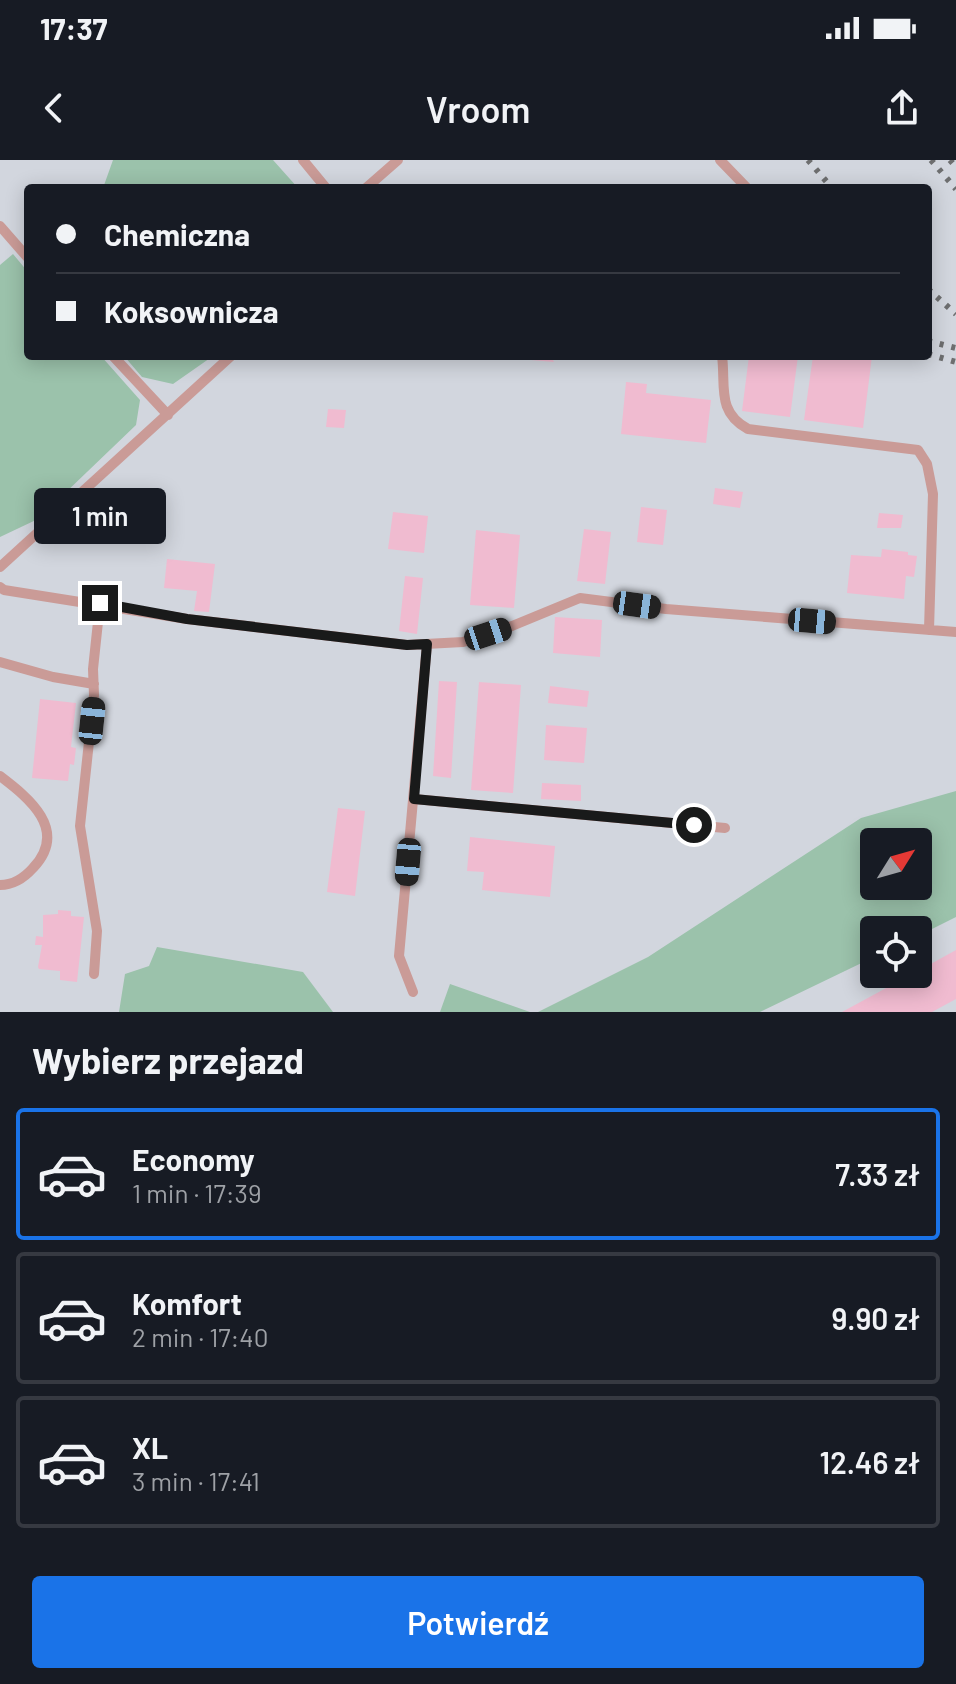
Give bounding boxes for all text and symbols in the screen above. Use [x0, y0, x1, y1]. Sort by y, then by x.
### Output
text: 17:37 [40, 10, 108, 46]
icon: back [32, 86, 76, 130]
icon: share [880, 86, 924, 130]
text: Vroom [426, 87, 530, 130]
text: Chemiczna [104, 216, 250, 252]
text: Koksownicza [104, 293, 279, 329]
callout: 1 min [34, 487, 166, 543]
text: 1 min [72, 500, 128, 531]
route end [82, 585, 118, 621]
car [612, 590, 662, 620]
car [787, 607, 837, 635]
car [461, 615, 515, 653]
car [78, 696, 106, 746]
route start [676, 807, 712, 843]
north arrow [860, 828, 932, 900]
map controls [860, 828, 932, 988]
car [394, 837, 422, 887]
button: locate [860, 916, 932, 988]
text: Wybierz przejazd [32, 1038, 304, 1081]
icon: car [36, 1138, 108, 1210]
text: Economy [132, 1141, 255, 1177]
text: 7.33 zł [835, 1156, 920, 1192]
text: 1 min · 17:39 [132, 1177, 261, 1208]
icon: car [36, 1282, 108, 1354]
text: Komfort [132, 1285, 242, 1321]
text: 9.90 zł [831, 1300, 920, 1336]
text: 2 min · 17:40 [132, 1321, 268, 1352]
icon: car [36, 1426, 108, 1498]
text: XL [132, 1429, 168, 1465]
text: 12.46 zł [820, 1444, 920, 1480]
text: 3 min · 17:41 [132, 1465, 260, 1496]
button: Potwierdź [32, 1576, 924, 1668]

